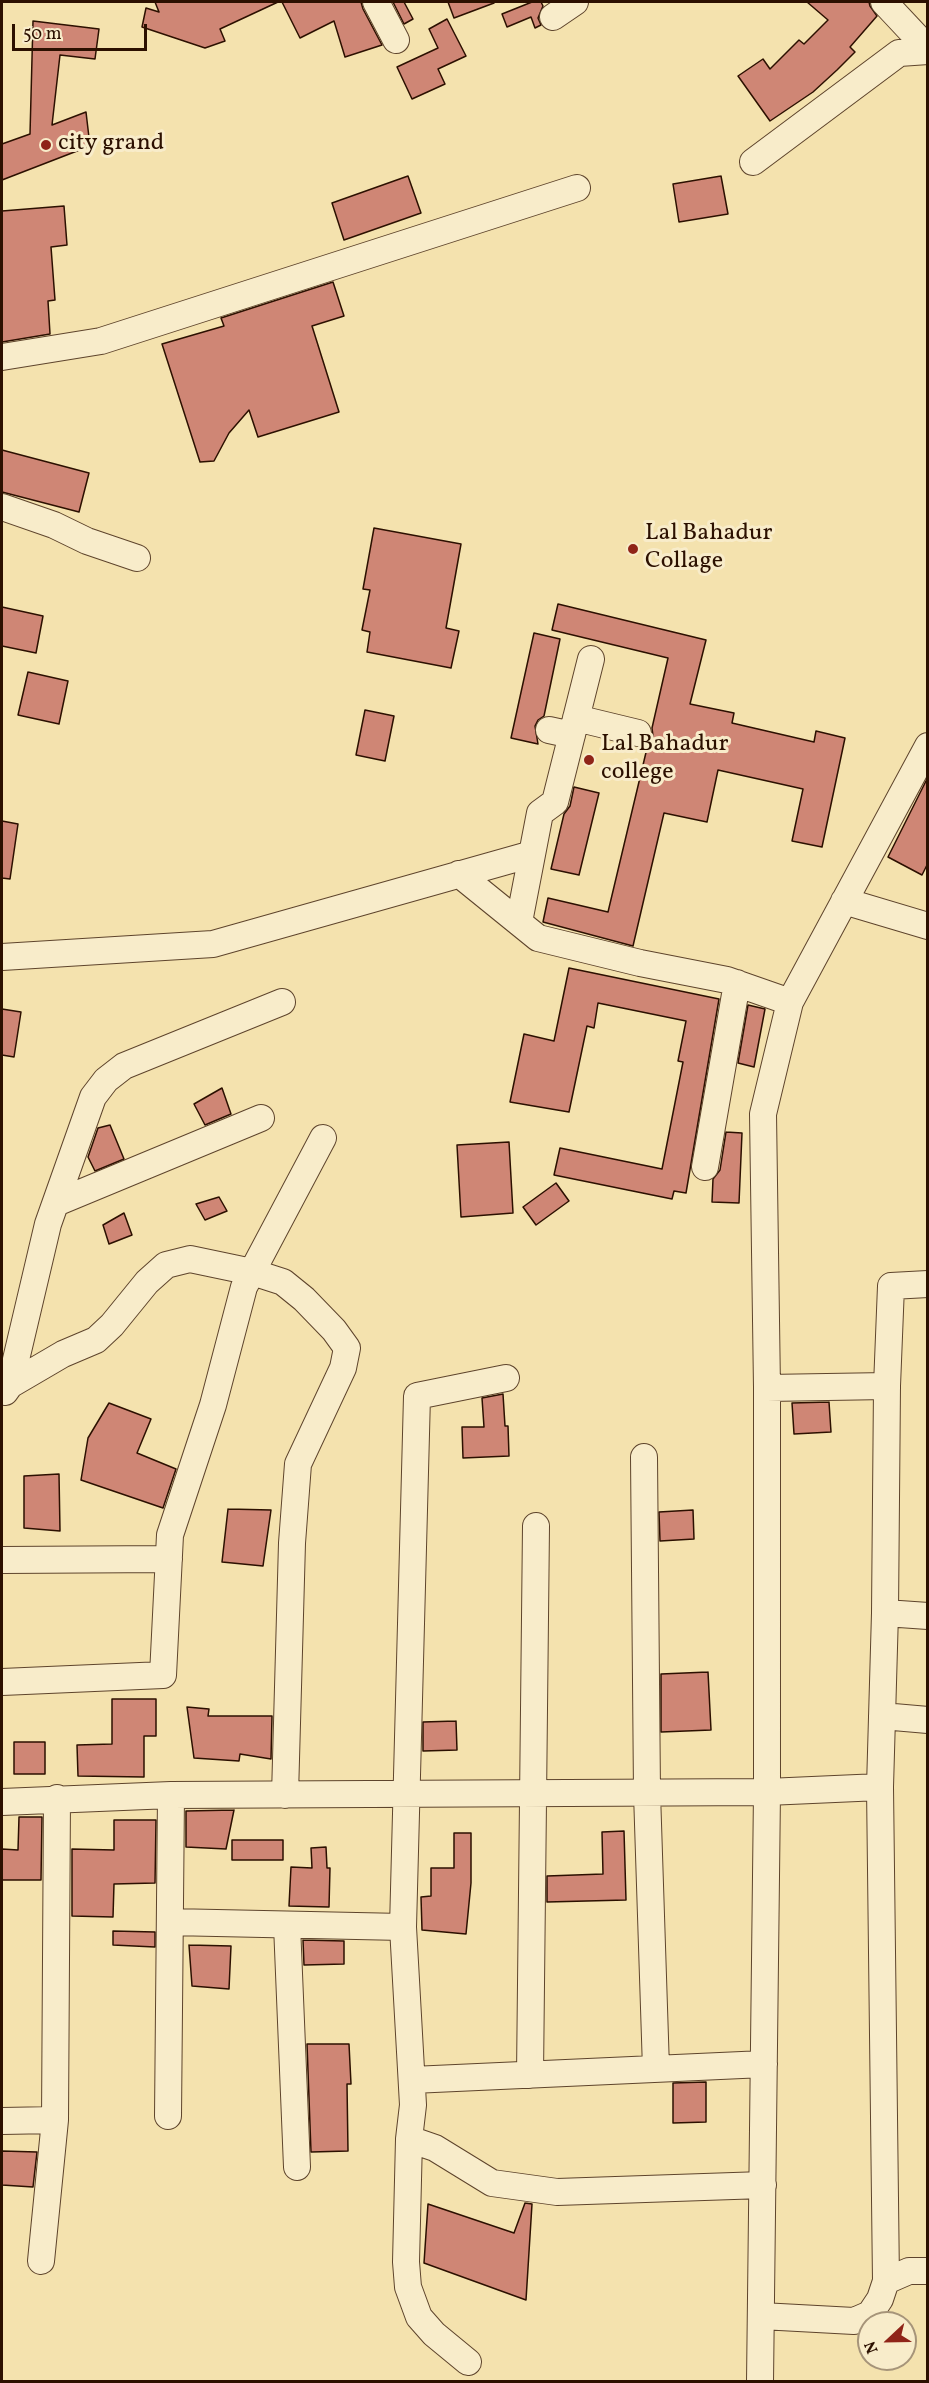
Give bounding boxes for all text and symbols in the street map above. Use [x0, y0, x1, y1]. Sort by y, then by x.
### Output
scale bar [15, 12, 150, 50]
text: 50 m [23, 22, 62, 47]
place label: city grand [58, 131, 164, 159]
marker: city grand [39, 138, 53, 152]
place label: Lal Bahadur Collage [645, 521, 773, 577]
marker: Lal Bahadur Collage [626, 542, 640, 556]
place label: Lal Bahadur college [601, 732, 729, 788]
marker: Lal Bahadur college [582, 753, 596, 767]
north arrow [857, 2311, 917, 2371]
text: N [860, 2337, 885, 2357]

